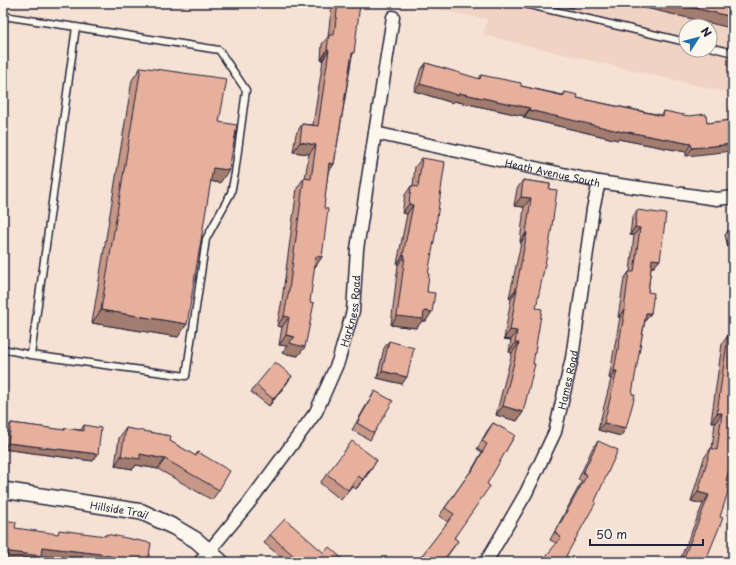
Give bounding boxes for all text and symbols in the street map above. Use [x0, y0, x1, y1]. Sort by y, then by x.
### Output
north arrow [678, 18, 718, 58]
text: N [697, 23, 716, 41]
street label: Heath Avenue South [504, 154, 602, 190]
street label: Harkness Road [335, 275, 363, 348]
street label: Hames Road [553, 349, 581, 411]
street label: Hillside Trail [89, 496, 152, 522]
scale bar [590, 521, 703, 547]
text: 50 m [596, 525, 627, 543]

